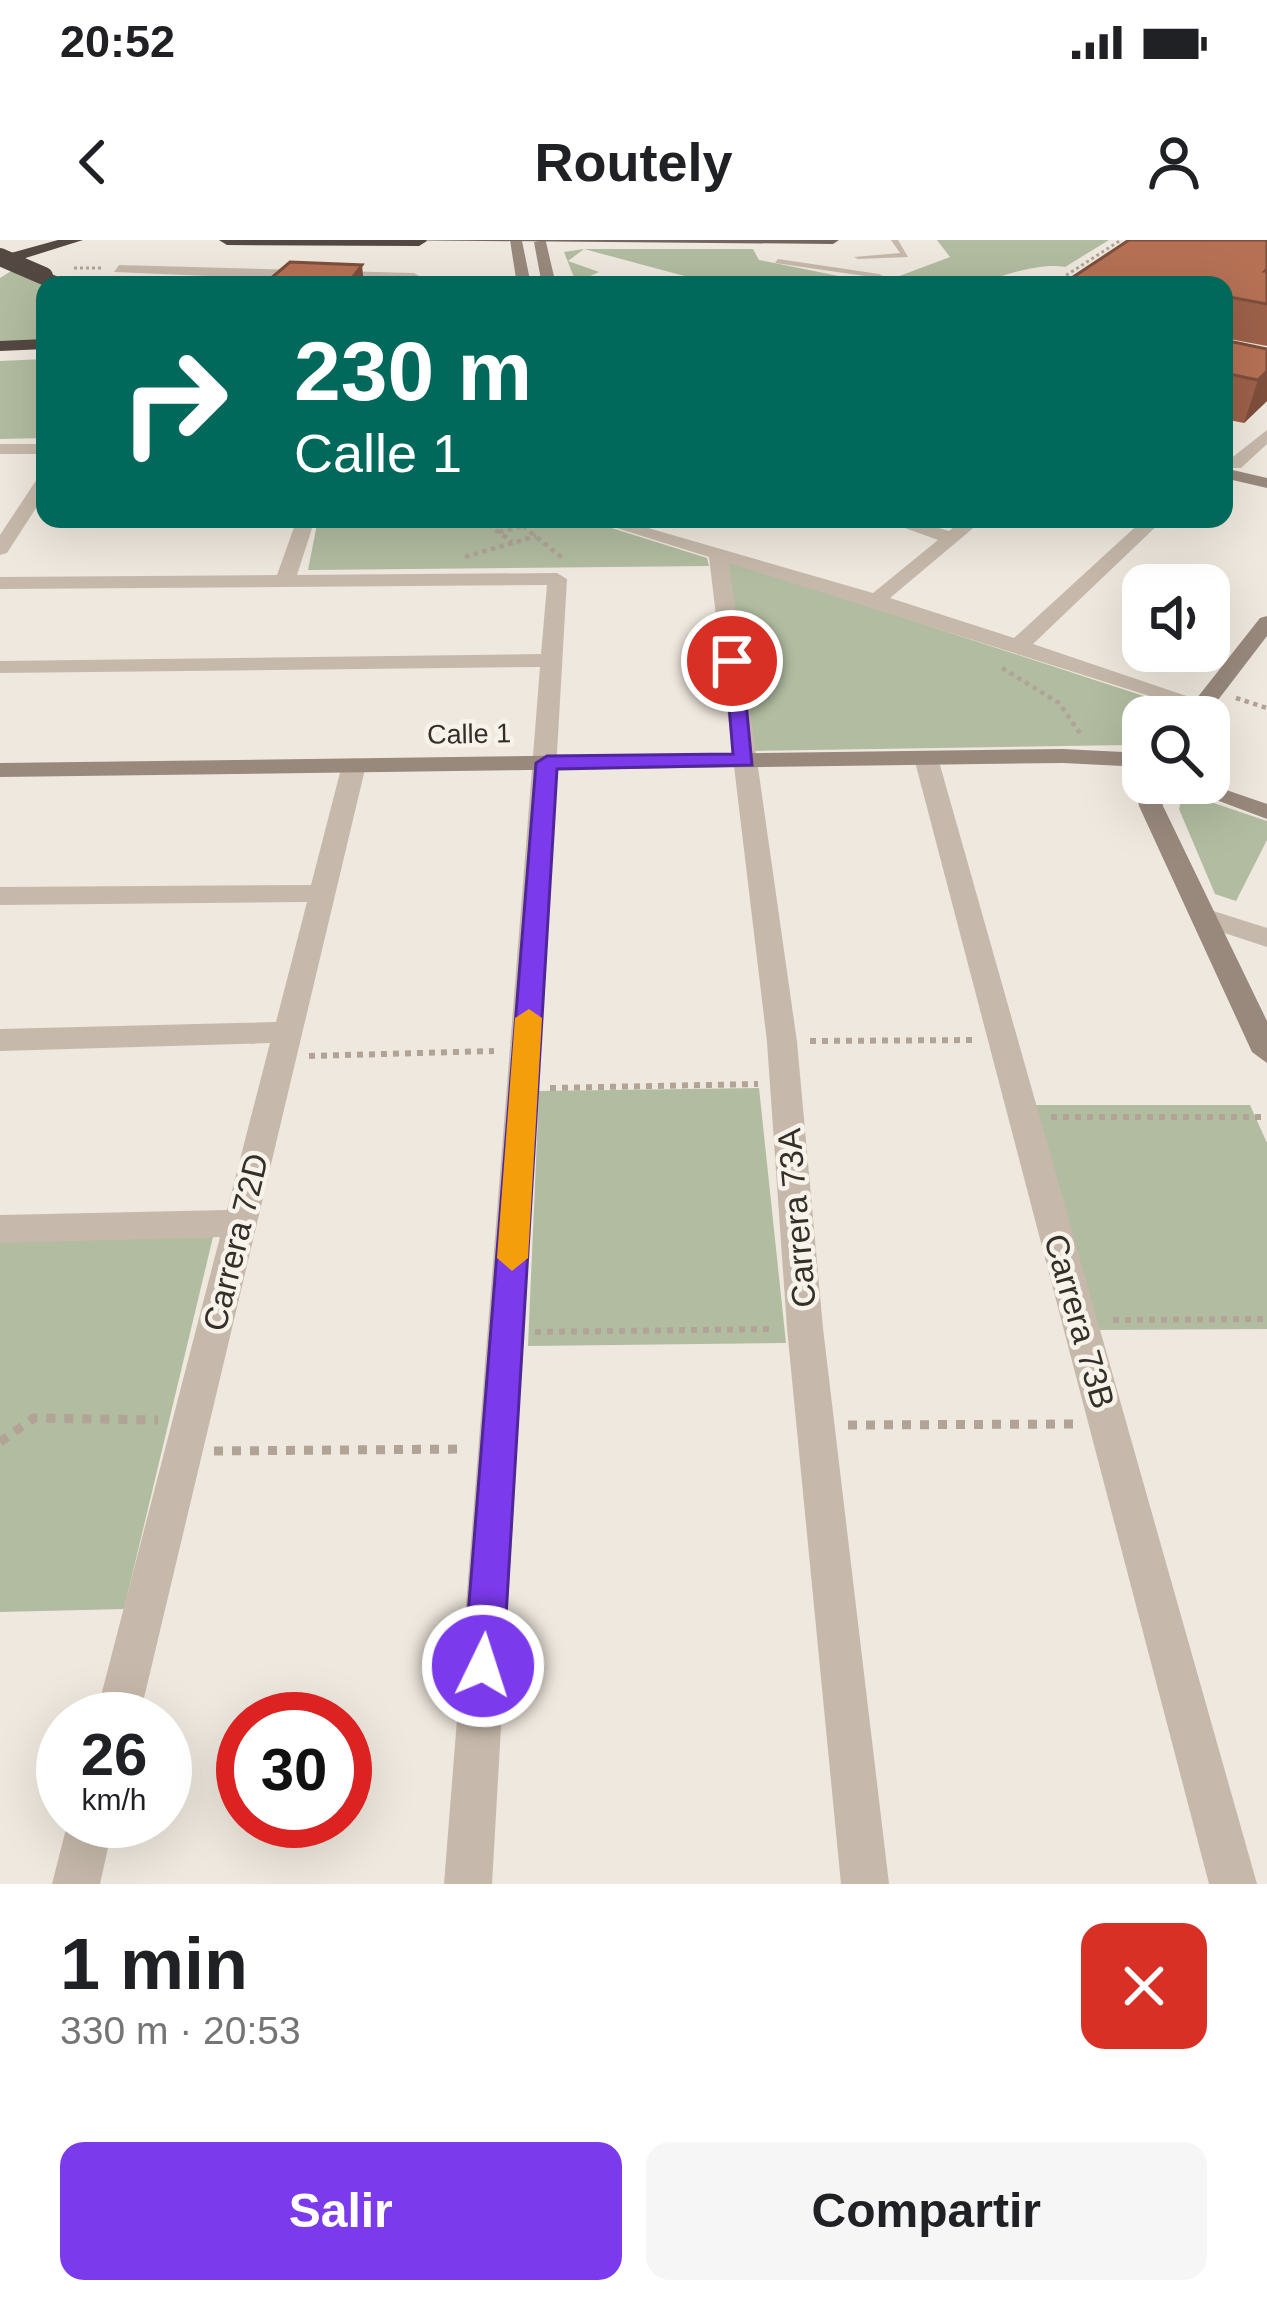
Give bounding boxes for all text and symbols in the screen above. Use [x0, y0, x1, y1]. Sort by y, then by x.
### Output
text: 20:52 [60, 16, 175, 67]
icon: back [60, 129, 126, 195]
icon: person [1141, 129, 1207, 195]
text: Routely [534, 132, 733, 192]
icon: right [96, 324, 252, 480]
text: 230 m [294, 324, 532, 418]
text: Calle 1 [294, 423, 462, 483]
map controls [1122, 564, 1230, 804]
button: sound [1122, 564, 1230, 672]
pin [681, 610, 783, 712]
icon: arrive [699, 628, 765, 694]
button: search [1122, 696, 1230, 804]
street label: Calle 1 [427, 718, 511, 750]
street label: Carrera 73A [770, 1127, 823, 1309]
street label: Carrera 72D [196, 1150, 275, 1335]
street label: Carrera 73B [1037, 1230, 1122, 1413]
position arrow [420, 1603, 546, 1729]
speed limit sign: 30 [216, 1692, 372, 1848]
text: 26 [81, 1721, 147, 1788]
text: km/h [81, 1783, 147, 1816]
button: close [1081, 1923, 1207, 2049]
text: 1 min [60, 1924, 248, 2004]
text: 330 m · 20:53 [60, 2009, 301, 2052]
button: Salir [60, 2142, 622, 2280]
button: Compartir [646, 2142, 1207, 2280]

